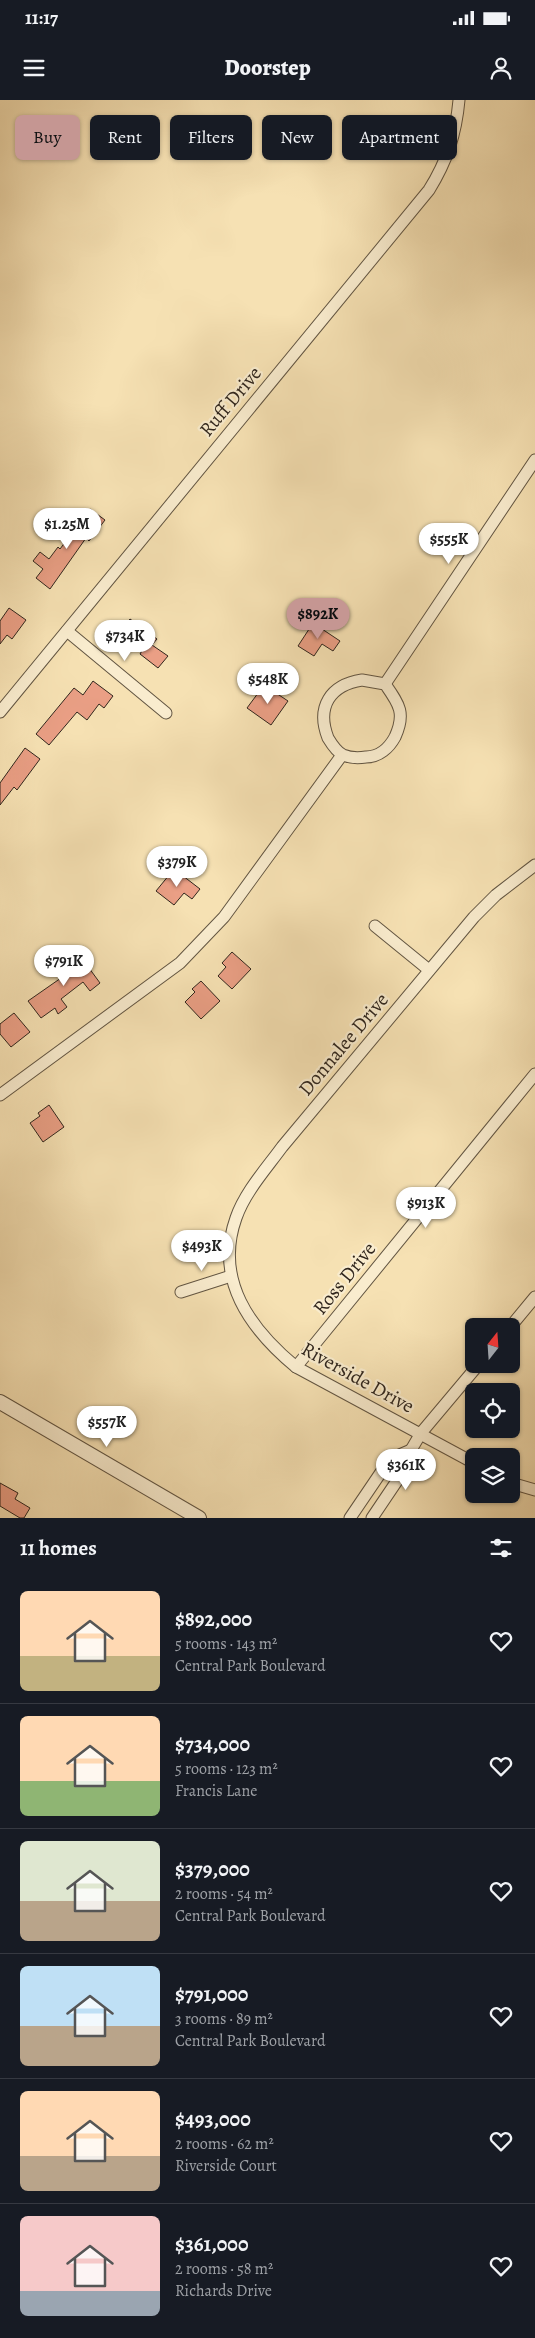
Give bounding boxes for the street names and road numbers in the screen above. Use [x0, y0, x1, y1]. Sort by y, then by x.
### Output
street label: Ruff Drive [193, 360, 268, 442]
street label: Donnalee Drive [292, 987, 395, 1102]
street label: Ross Drive [307, 1236, 382, 1320]
street label: Riverside Drive [297, 1335, 419, 1420]

